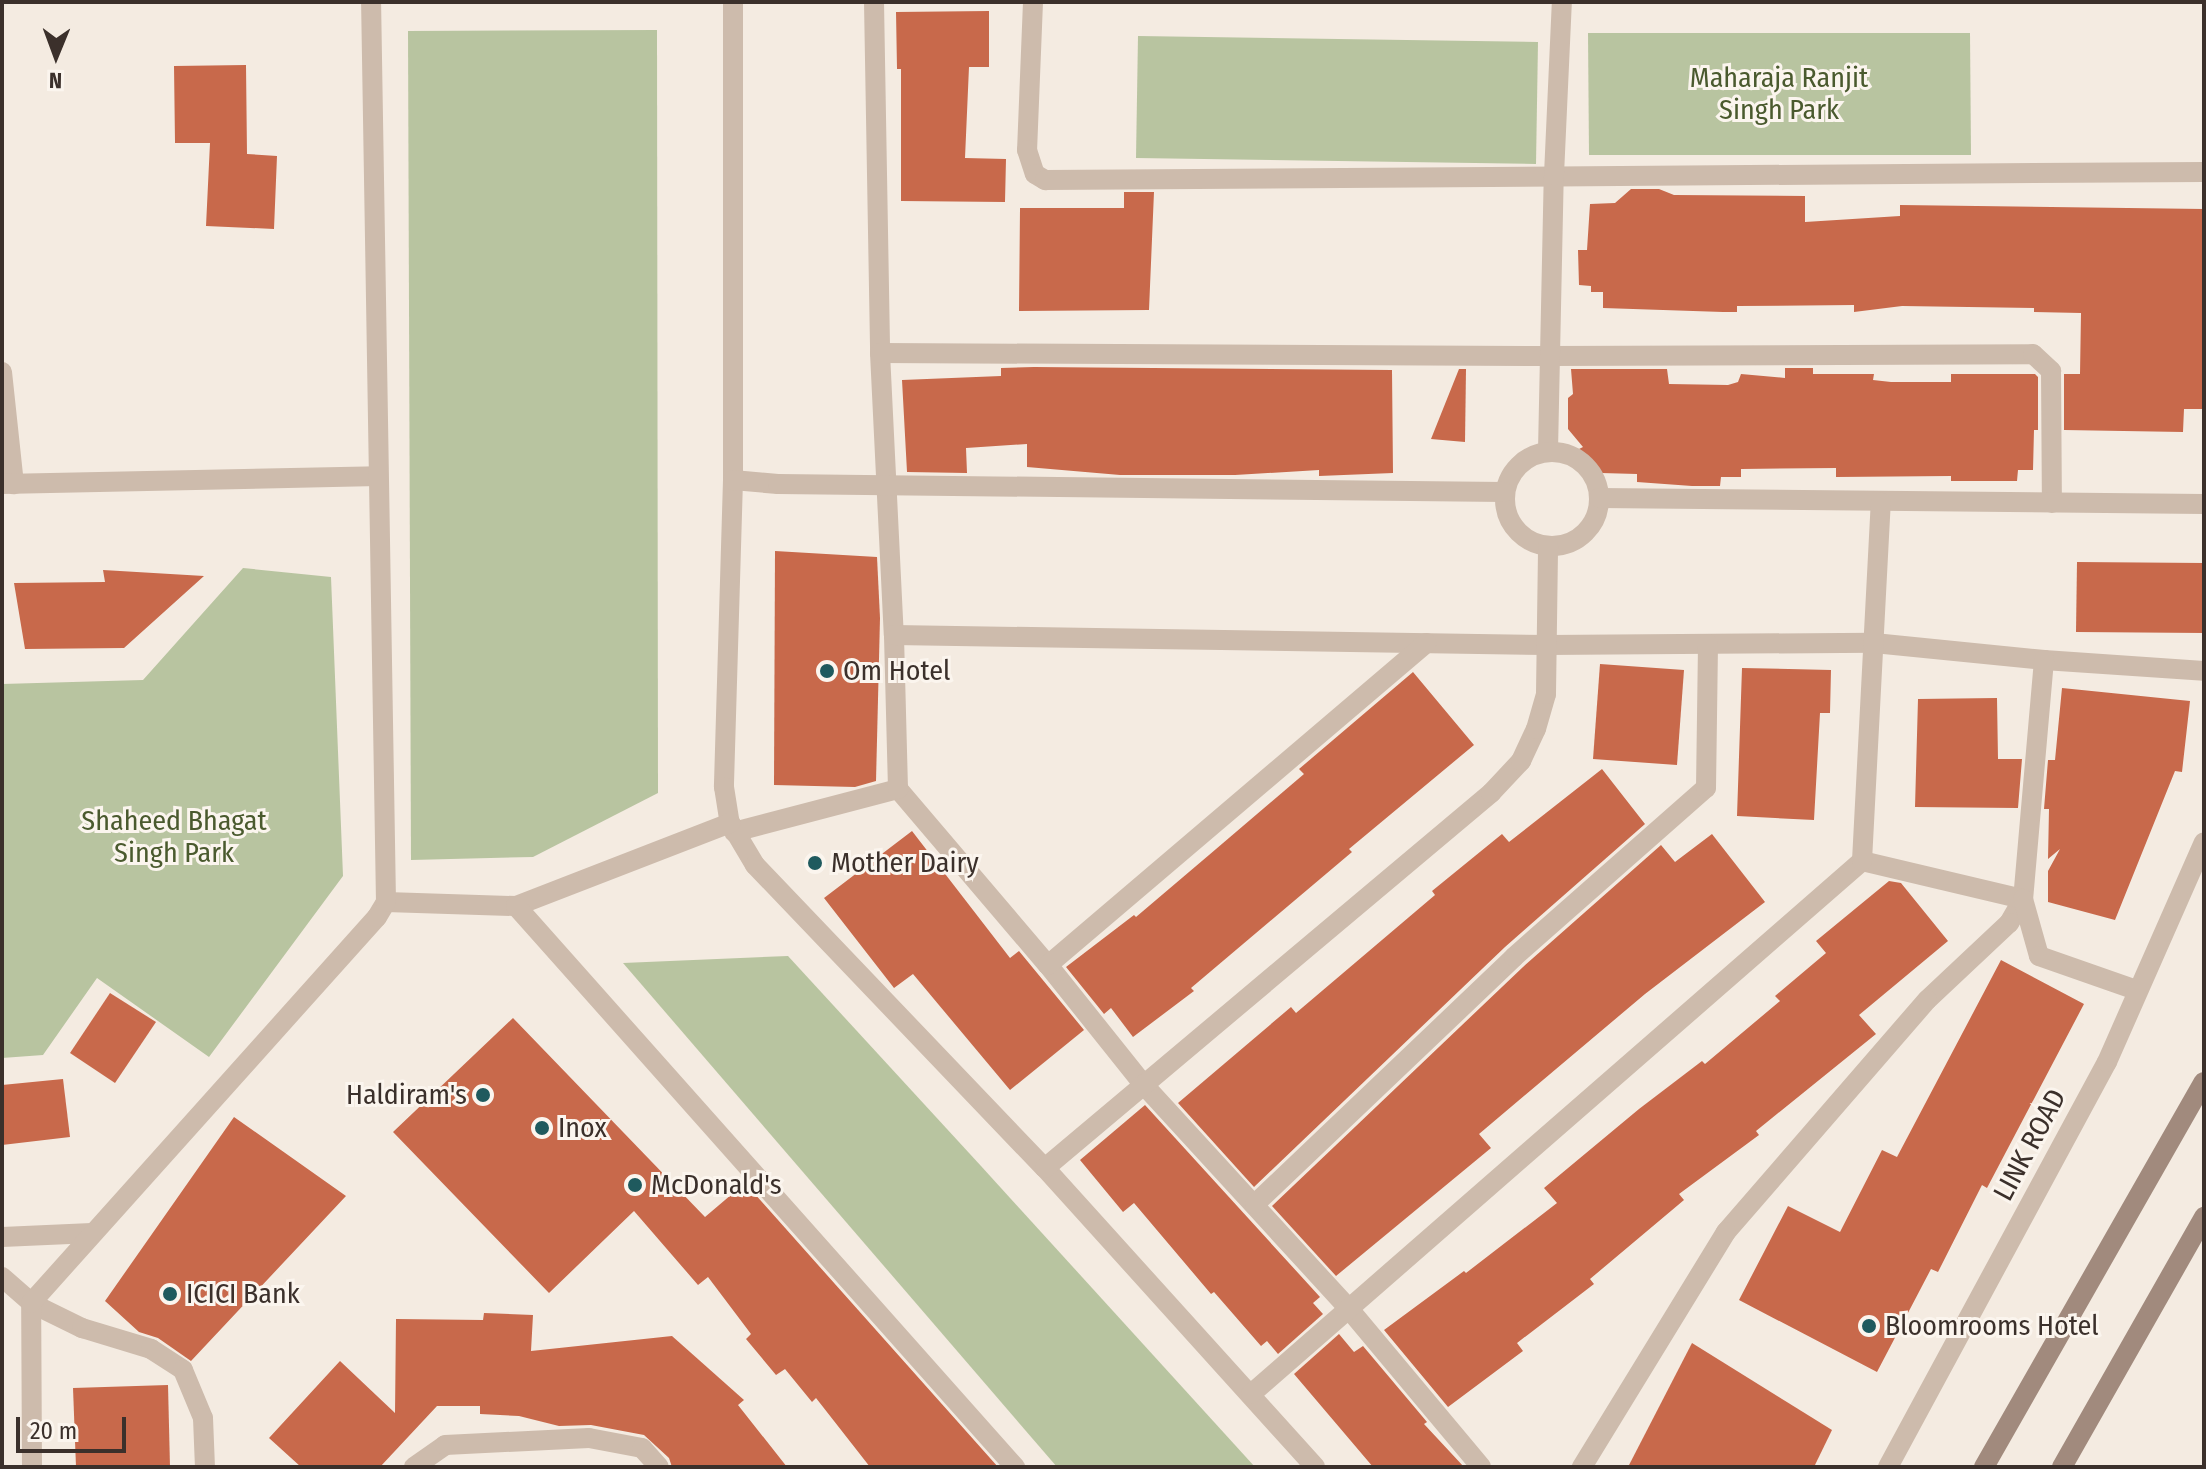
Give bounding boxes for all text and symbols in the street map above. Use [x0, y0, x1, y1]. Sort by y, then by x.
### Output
north arrow [16, 16, 96, 96]
park label: Maharaja Ranjit Singh Park [1690, 61, 1868, 127]
text: N [49, 67, 62, 94]
place label: Om Hotel [843, 654, 950, 688]
marker: Om Hotel [818, 662, 836, 680]
park label: Shaheed Bhagat Singh Park [81, 804, 267, 870]
place label: Mother Dairy [831, 846, 979, 880]
marker: Mother Dairy [806, 854, 824, 872]
place label: Haldiram's [346, 1078, 467, 1112]
street label: LINK ROAD [1987, 1084, 2073, 1206]
marker: Haldiram's [474, 1086, 492, 1104]
place label: Inox [558, 1111, 607, 1145]
marker: Inox [533, 1119, 551, 1137]
place label: McDonald's [651, 1168, 782, 1202]
marker: McDonald's [626, 1176, 644, 1194]
place label: ICICI Bank [186, 1277, 300, 1311]
marker: ICICI Bank [161, 1285, 179, 1303]
place label: Bloomrooms Hotel [1885, 1309, 2099, 1343]
marker: Bloomrooms Hotel [1860, 1317, 1878, 1335]
scale bar [20, 1401, 130, 1451]
text: 20 m [30, 1417, 77, 1445]

